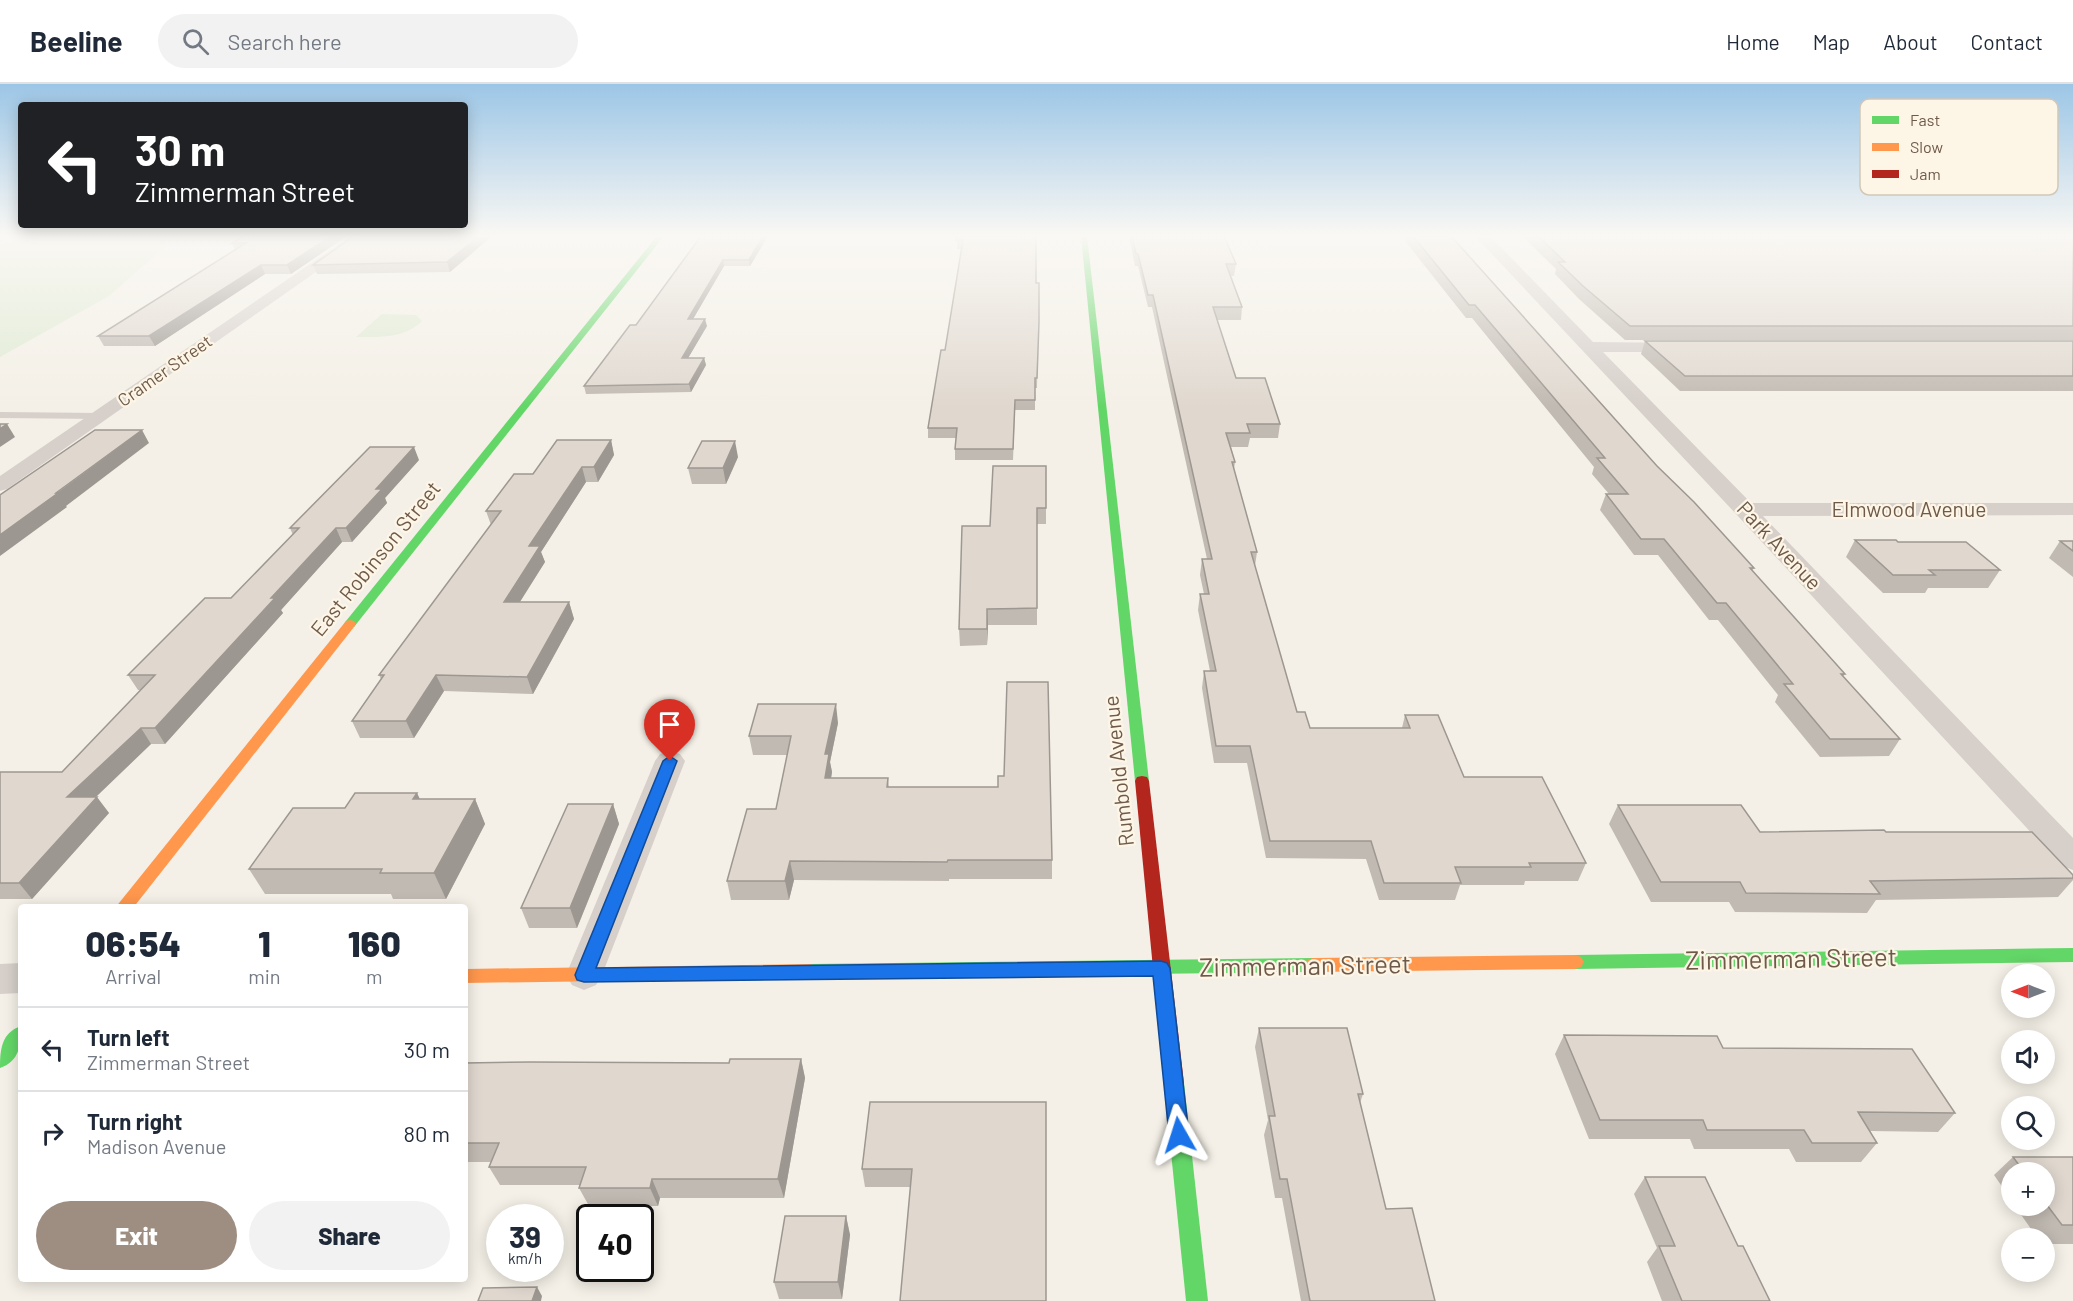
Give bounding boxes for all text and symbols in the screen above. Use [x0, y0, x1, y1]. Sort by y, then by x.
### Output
search box [158, 14, 578, 68]
text: Beeline [30, 24, 122, 58]
icon: search [179, 25, 212, 58]
text: Search here [227, 28, 342, 54]
text: Home [1726, 29, 1780, 54]
text: Map [1813, 29, 1850, 54]
text: About [1883, 29, 1938, 54]
text: Contact [1971, 29, 2043, 54]
legend [1860, 99, 2058, 195]
text: Fast [1910, 110, 1940, 129]
text: 30 m [135, 124, 225, 174]
icon: left [36, 126, 114, 204]
text: Slow [1910, 137, 1943, 156]
text: Jam [1910, 164, 1941, 183]
text: Zimmerman Street [135, 175, 355, 207]
street label: Cramer Street [113, 330, 216, 411]
street label: East Robinson Street [305, 476, 445, 641]
street label: Park Avenue [1733, 495, 1828, 595]
street label: Elmwood Avenue [1832, 496, 1986, 521]
street label: Rumbold Avenue [1097, 695, 1138, 848]
pin [644, 699, 695, 761]
icon: arrive [653, 708, 686, 741]
text: 06:54 [85, 921, 181, 964]
text: 1 [258, 921, 271, 964]
text: 160 [348, 921, 401, 964]
street label: Zimmerman Street [1685, 940, 1897, 975]
street label: Zimmerman Street [1199, 947, 1411, 982]
text: Arrival [105, 964, 161, 988]
text: min [248, 964, 281, 988]
text: m [366, 964, 383, 988]
north arrow [2001, 964, 2055, 1018]
map controls [2001, 964, 2055, 1282]
text: Turn left [87, 1024, 170, 1050]
button: sound [2001, 1030, 2055, 1084]
icon: left [36, 1033, 69, 1066]
text: 30 m [404, 1036, 450, 1062]
text: Zimmerman Street [87, 1050, 250, 1074]
button: search [2001, 1096, 2055, 1150]
position arrow [1147, 1103, 1211, 1167]
text: Turn right [87, 1108, 182, 1134]
icon: right [36, 1117, 69, 1150]
text: 80 m [404, 1120, 450, 1146]
text: Madison Avenue [87, 1134, 226, 1158]
button: + [2001, 1162, 2055, 1216]
button: Exit [36, 1201, 237, 1270]
button: Share [249, 1201, 450, 1270]
speed limit sign: 40 [576, 1204, 654, 1282]
text: 39 [509, 1218, 541, 1254]
button: − [2001, 1228, 2055, 1282]
text: km/h [508, 1249, 542, 1267]

